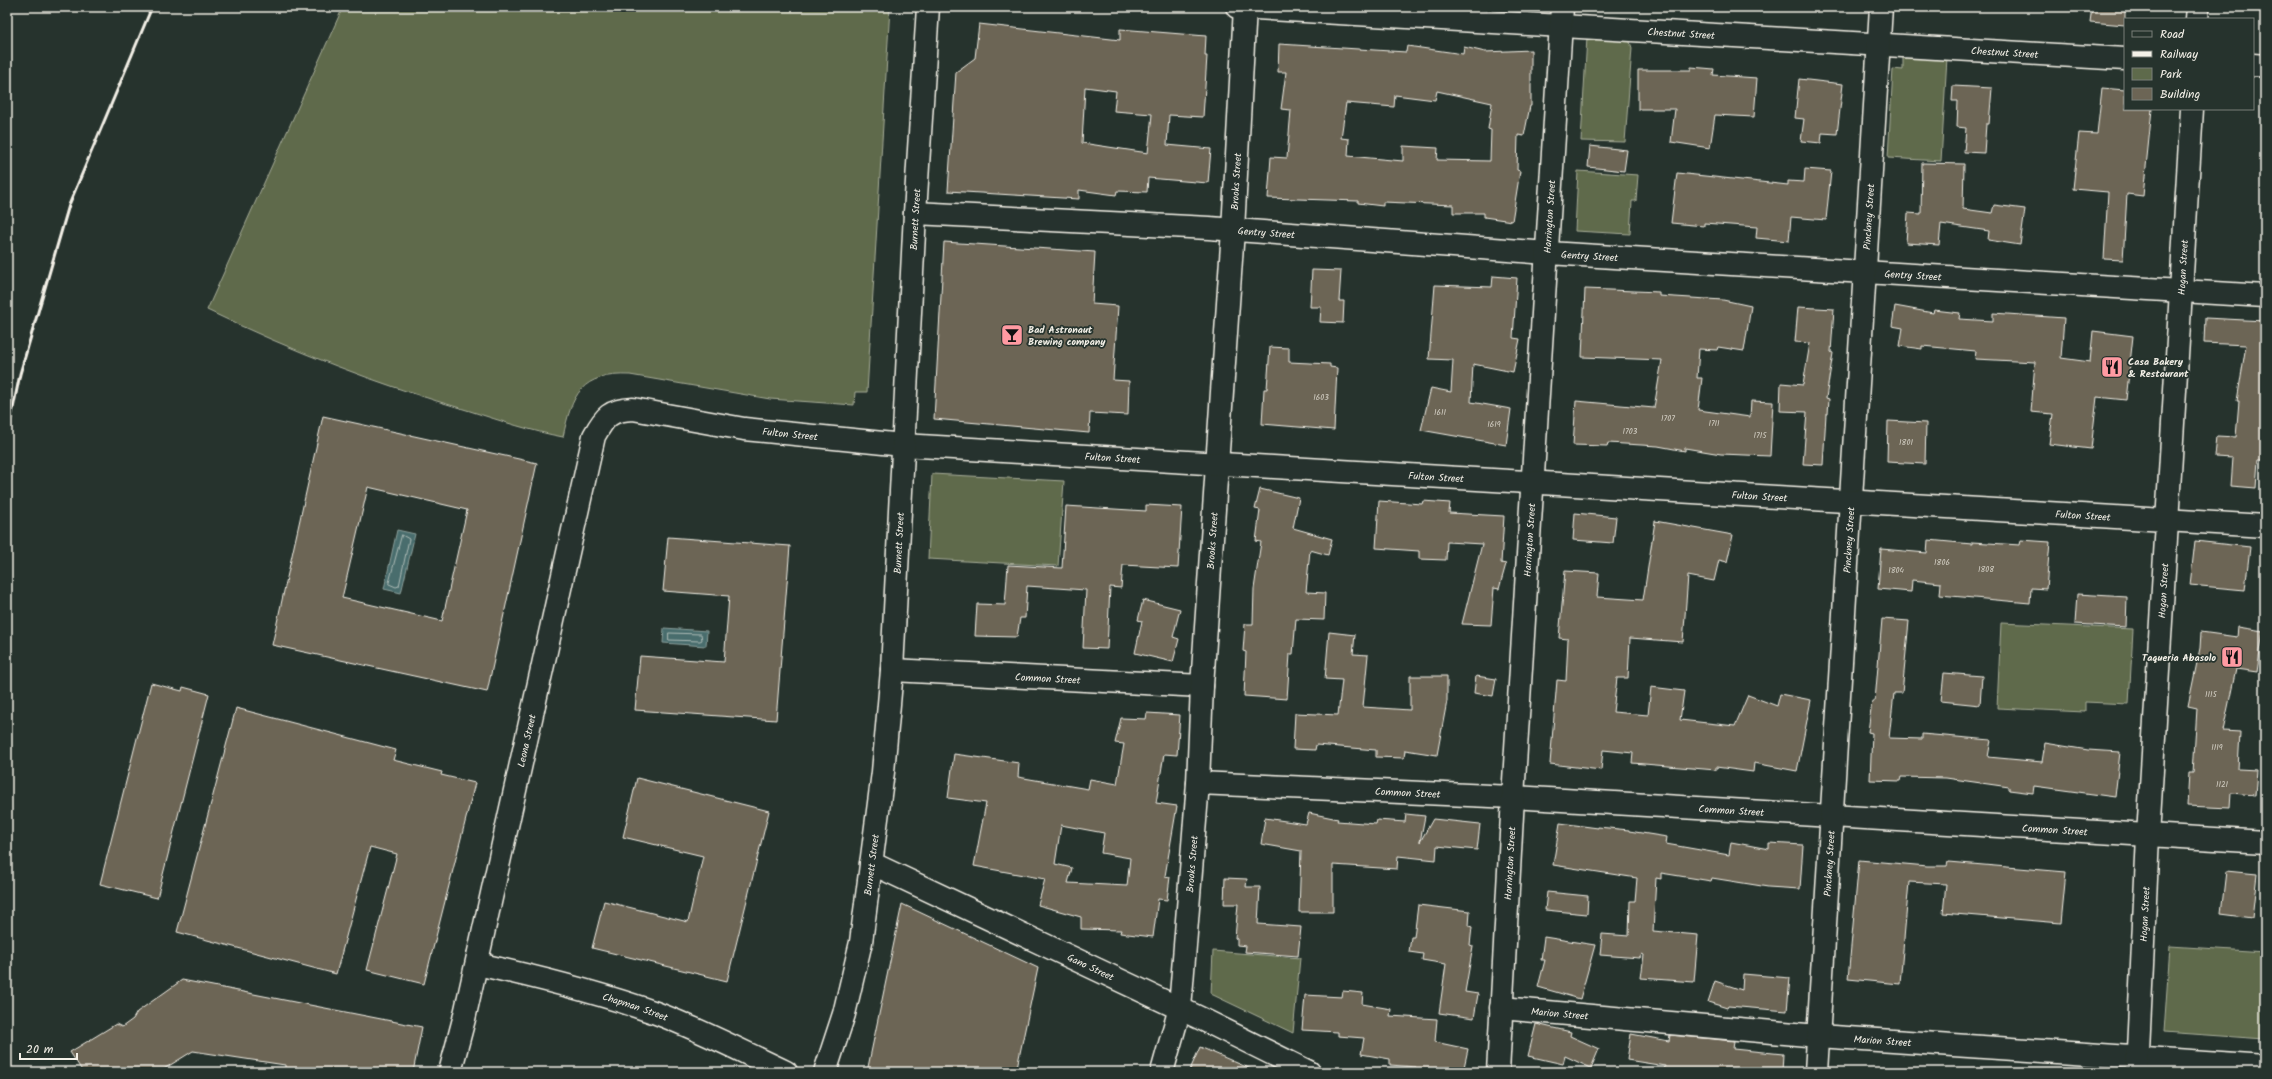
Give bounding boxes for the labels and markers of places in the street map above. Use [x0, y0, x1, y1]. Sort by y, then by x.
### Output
bar icon: Bad Astronaut Brewing company [999, 322, 1025, 348]
place label: Bad Astronaut Brewing company [1028, 322, 1106, 350]
restaurant icon: Casa Bakery & Restaurant [2099, 354, 2125, 380]
place label: Casa Bakery & Restaurant [2128, 354, 2189, 382]
restaurant icon: Taqueria Abasolo [2219, 644, 2245, 670]
place label: Taqueria Abasolo [2142, 650, 2216, 666]

